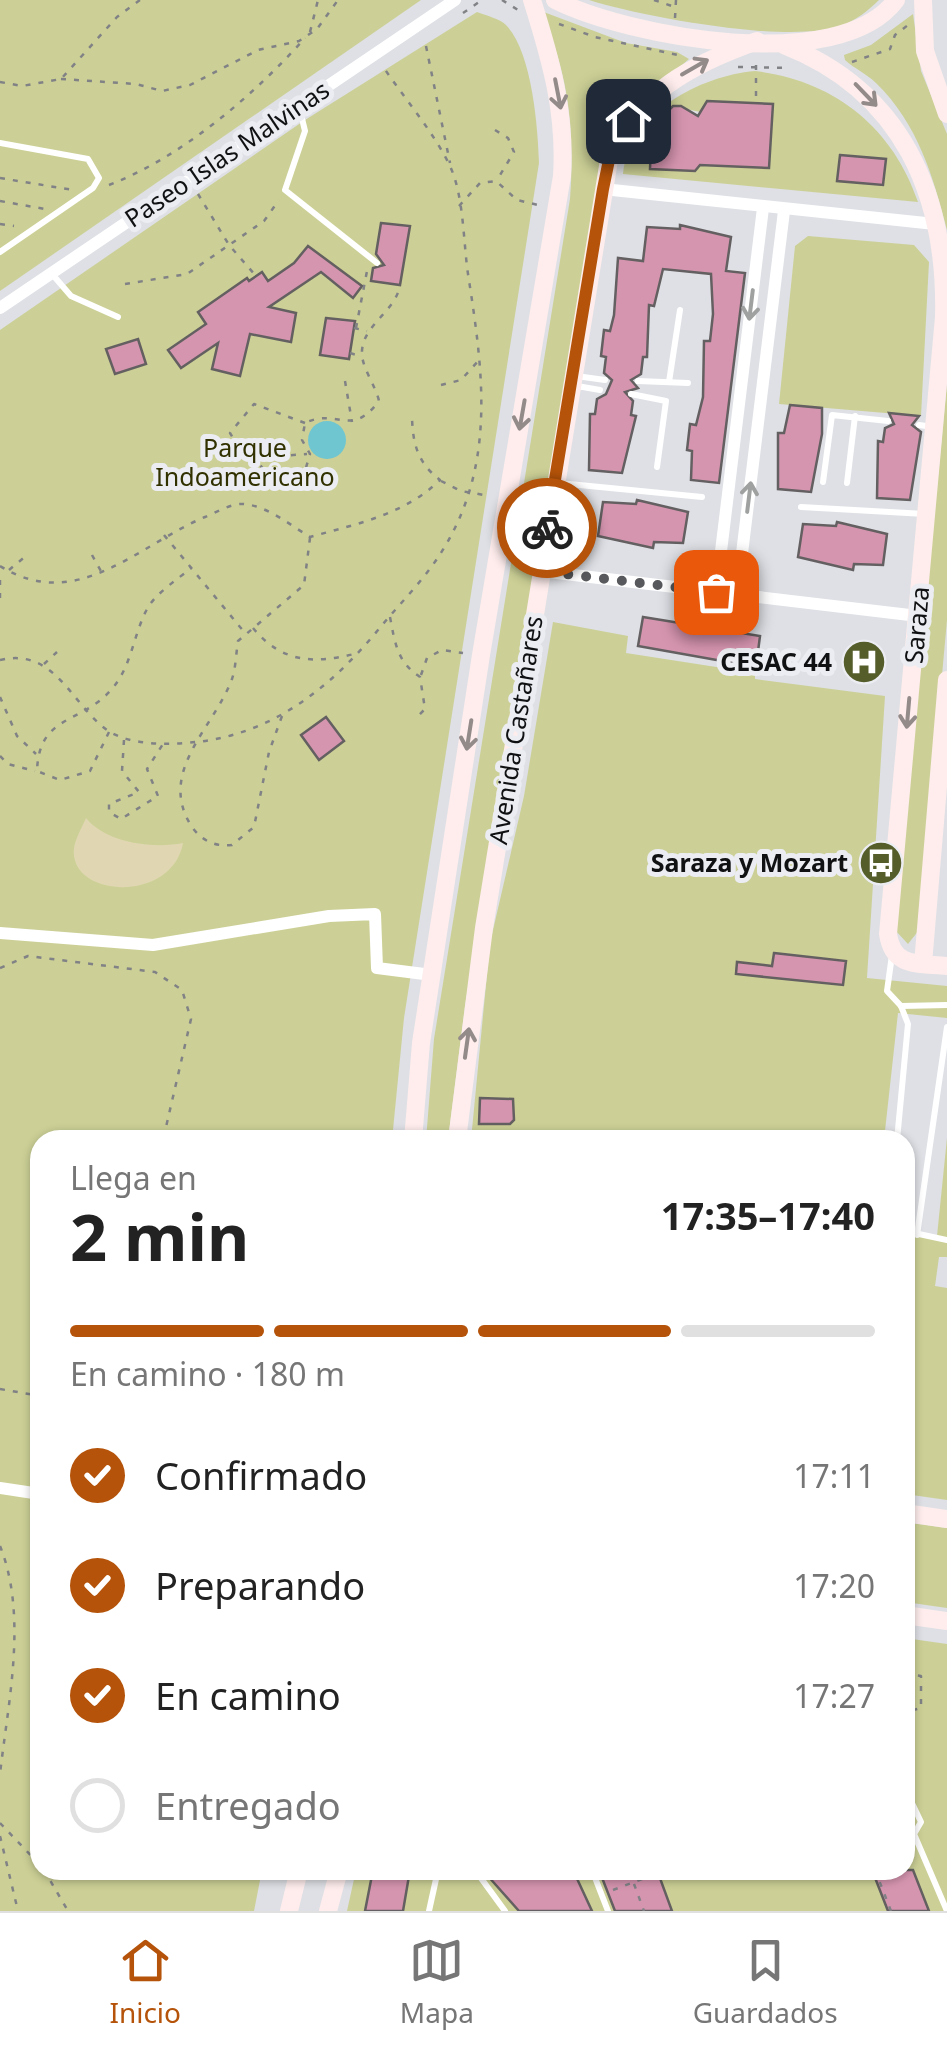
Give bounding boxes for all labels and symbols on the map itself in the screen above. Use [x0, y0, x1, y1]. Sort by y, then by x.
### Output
one-way arrow [680, 57, 709, 77]
street label: Paseo Islas Malvinas [117, 72, 335, 234]
one-way arrow [550, 77, 569, 109]
pin [586, 79, 671, 164]
one-way arrow [854, 82, 878, 106]
one-way arrow [742, 289, 760, 321]
one-way arrow [512, 398, 531, 431]
park label: Parque Indoamericano [155, 430, 335, 493]
courier [497, 478, 597, 578]
one-way arrow [740, 482, 759, 514]
pin [674, 550, 759, 635]
street label: Saraza [896, 585, 936, 665]
street label: Avenida Castañares [480, 613, 550, 846]
hospital icon: CESAC 44 [841, 639, 887, 685]
place label: CESAC 44 [720, 644, 832, 678]
one-way arrow [899, 696, 918, 728]
one-way arrow [459, 719, 477, 751]
bus stop icon: Saraza y Mozart [858, 840, 904, 886]
place label: Saraza y Mozart [651, 845, 848, 879]
one-way arrow [458, 1027, 477, 1060]

